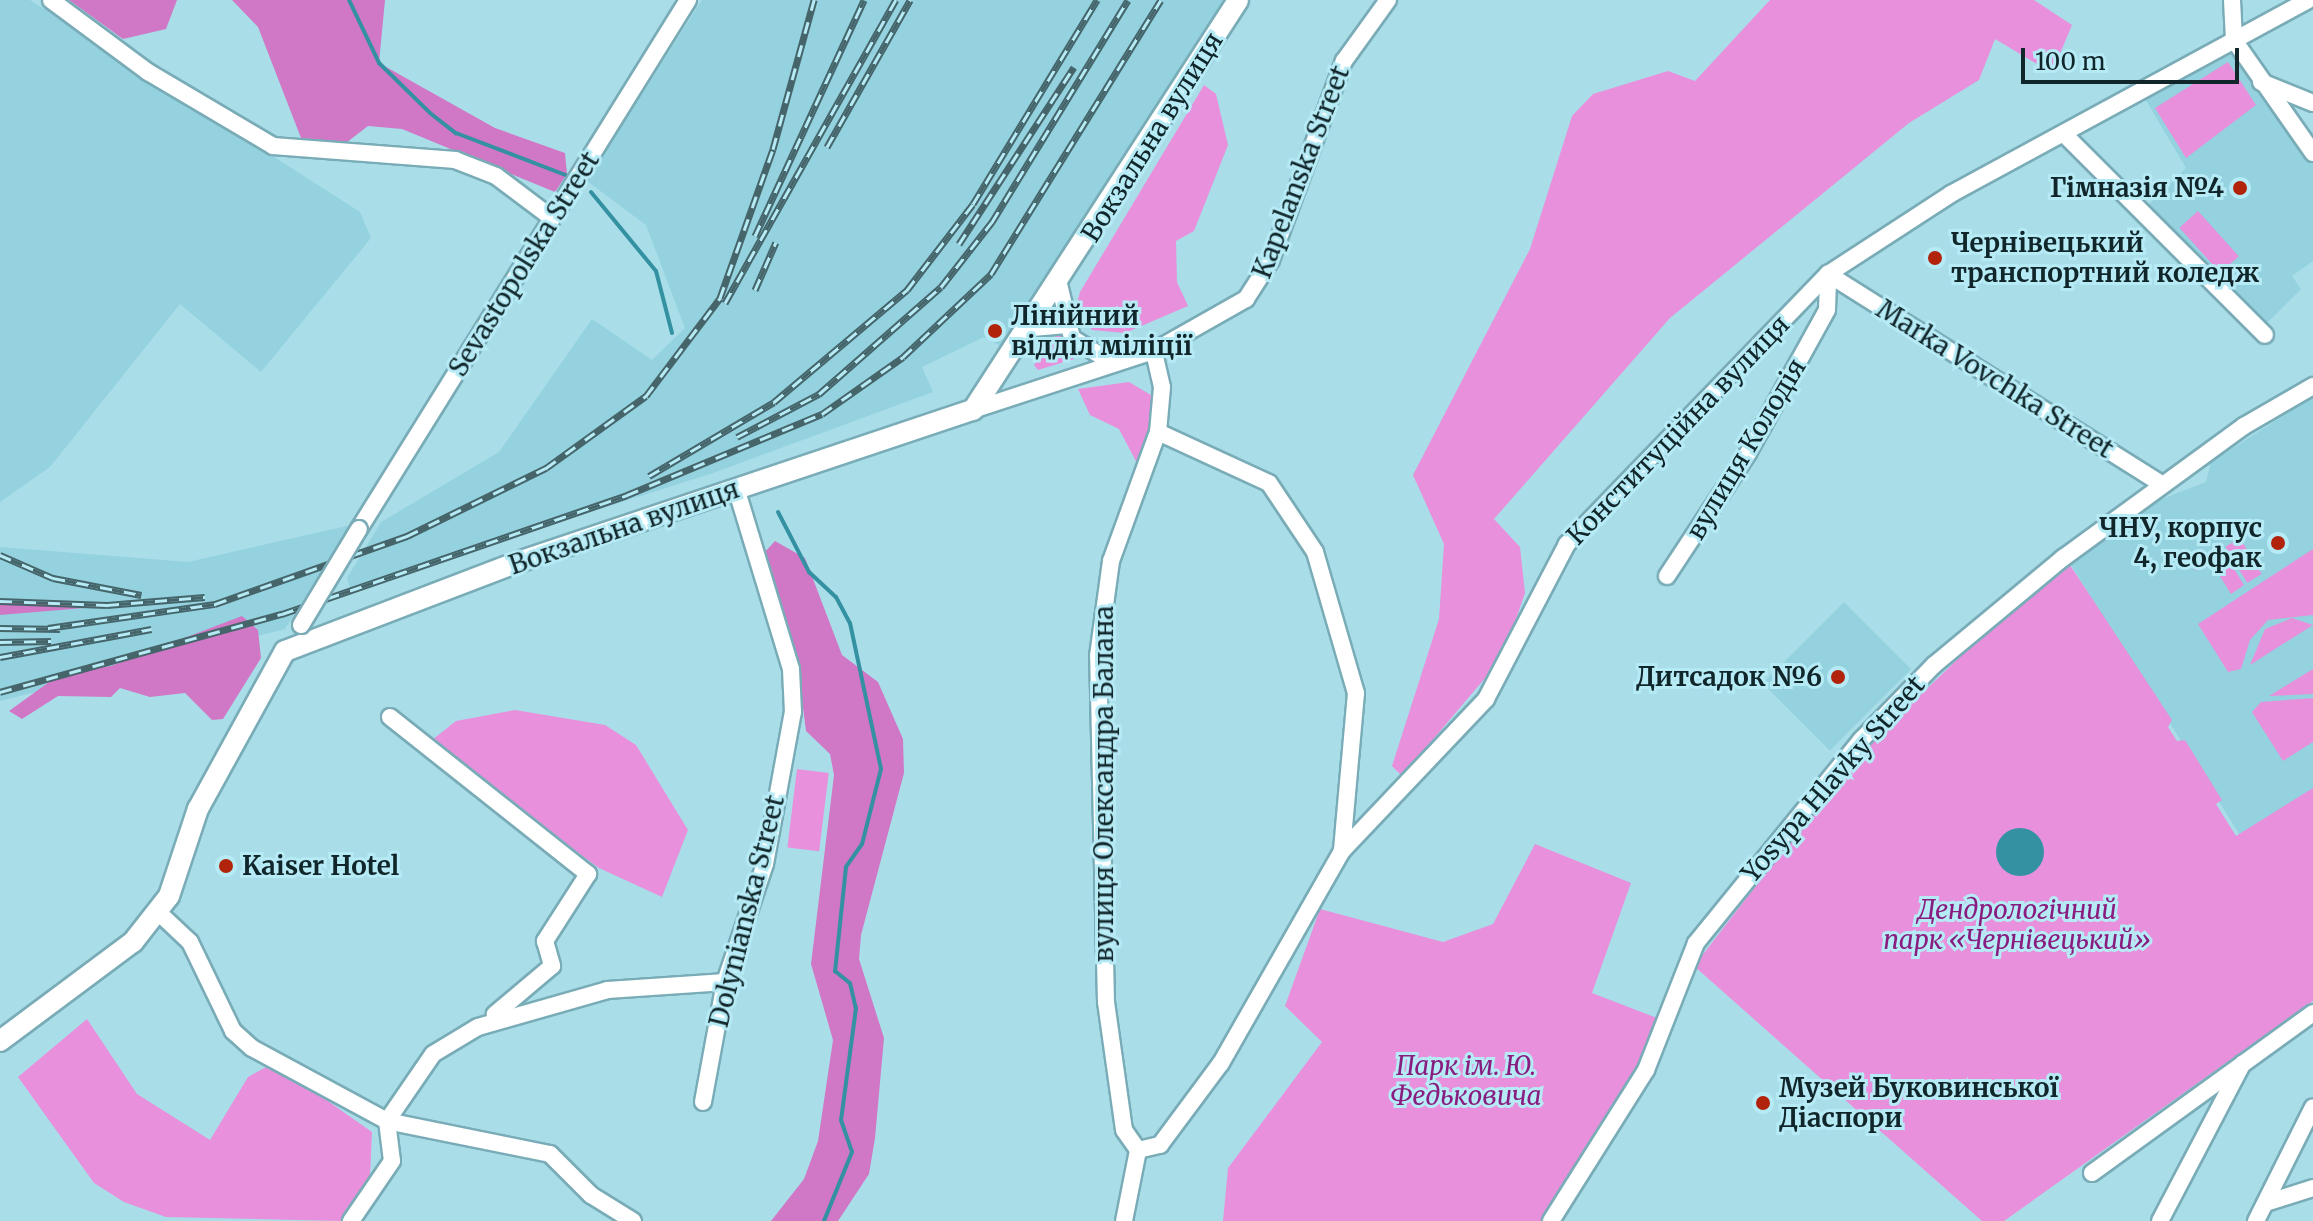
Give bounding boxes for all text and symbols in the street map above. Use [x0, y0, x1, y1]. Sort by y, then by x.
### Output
street label: Вокзальна вулиця [1075, 26, 1229, 248]
scale bar [2025, 32, 2243, 82]
text: 100 m [2035, 46, 2105, 77]
street label: Kapelanska Street [1246, 61, 1356, 283]
street label: Sevastopolska Street [442, 146, 606, 382]
place label: Гімназія №4 [2050, 172, 2224, 204]
marker: Гімназія №4 [2231, 179, 2249, 197]
place label: Чернівецький транспортний коледж [1951, 227, 2259, 288]
marker: Чернівецький транспортний коледж [1926, 249, 1944, 267]
street label: Marka Vovchka Street [1871, 293, 2119, 465]
place label: Лінійний відділ міліції [1011, 300, 1192, 362]
street label: Конституційна вулиця [1560, 309, 1796, 551]
marker: Лінійний відділ міліції [986, 322, 1004, 340]
street label: вулиця Колодія [1680, 353, 1812, 545]
street label: Вокзальна вулиця [505, 473, 743, 581]
place label: ЧНУ, корпус 4, геофак [2099, 512, 2262, 574]
marker: ЧНУ, корпус 4, геофак [2269, 534, 2287, 552]
street label: вулиця Олександра Балана [1088, 606, 1120, 962]
place label: Дитсадок №6 [1636, 661, 1822, 693]
marker: Дитсадок №6 [1829, 668, 1847, 686]
street label: Yosypa Hlavky Street [1735, 669, 1931, 889]
street label: Dolynianska Street [703, 792, 791, 1030]
place label: Kaiser Hotel [242, 850, 399, 882]
marker: Kaiser Hotel [217, 857, 235, 875]
park label: Дендрологічний парк «Чернівецький» [1883, 894, 2151, 956]
park label: Парк ім. Ю. Федьковича [1390, 1050, 1542, 1112]
place label: Музей Буковинської Діаспори [1779, 1072, 2058, 1134]
marker: Музей Буковинської Діаспори [1754, 1094, 1772, 1112]

